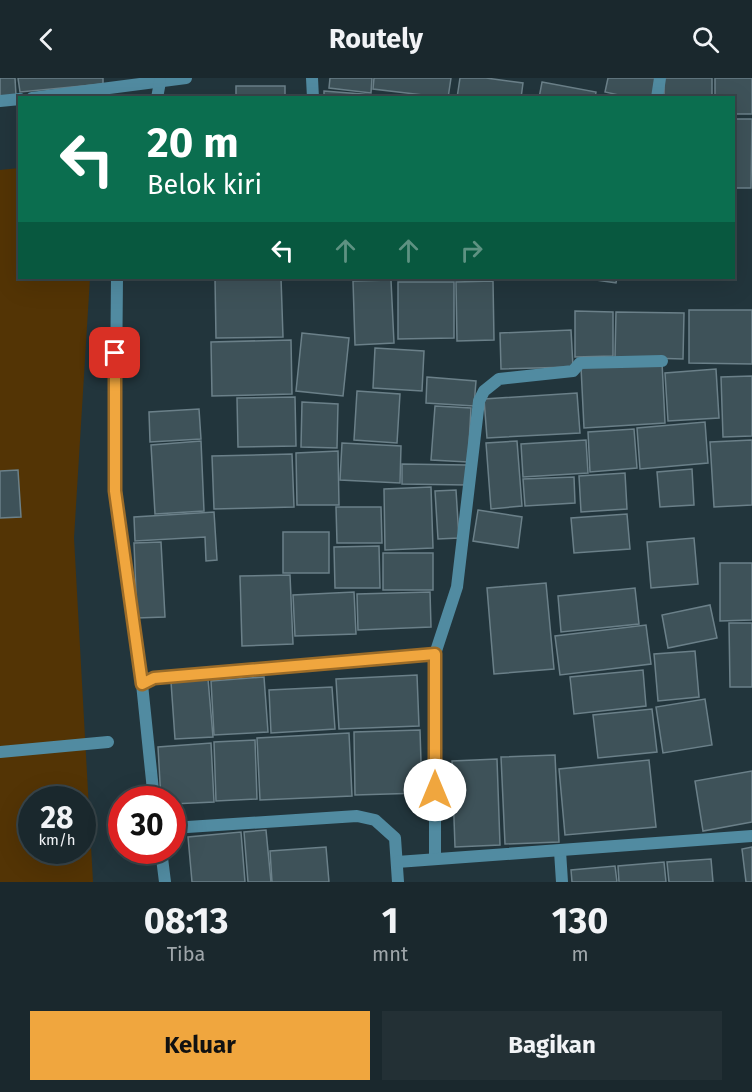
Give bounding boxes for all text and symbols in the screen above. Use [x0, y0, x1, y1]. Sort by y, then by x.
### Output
icon: back [30, 23, 63, 56]
text: Routely [329, 23, 423, 55]
icon: search [689, 23, 722, 56]
text: 20 m [147, 118, 239, 168]
icon: left [48, 120, 126, 198]
text: Belok kiri [147, 169, 262, 201]
icon: left [266, 234, 299, 267]
icon: ahead [329, 234, 362, 267]
icon: ahead [392, 234, 425, 267]
icon: right [455, 234, 488, 267]
pin [89, 327, 140, 378]
icon: arrive [98, 336, 131, 369]
position arrow [403, 758, 467, 822]
speed limit sign: 30 [108, 786, 186, 864]
text: 28 [41, 800, 73, 836]
text: km/h [38, 831, 76, 849]
text: 08:13 [144, 899, 228, 943]
text: 1 [382, 899, 399, 943]
text: 130 [552, 899, 608, 943]
text: Tiba [167, 942, 205, 966]
text: mnt [372, 942, 408, 966]
text: m [572, 942, 589, 966]
button: Keluar [30, 1011, 370, 1080]
button: Bagikan [382, 1011, 722, 1080]

